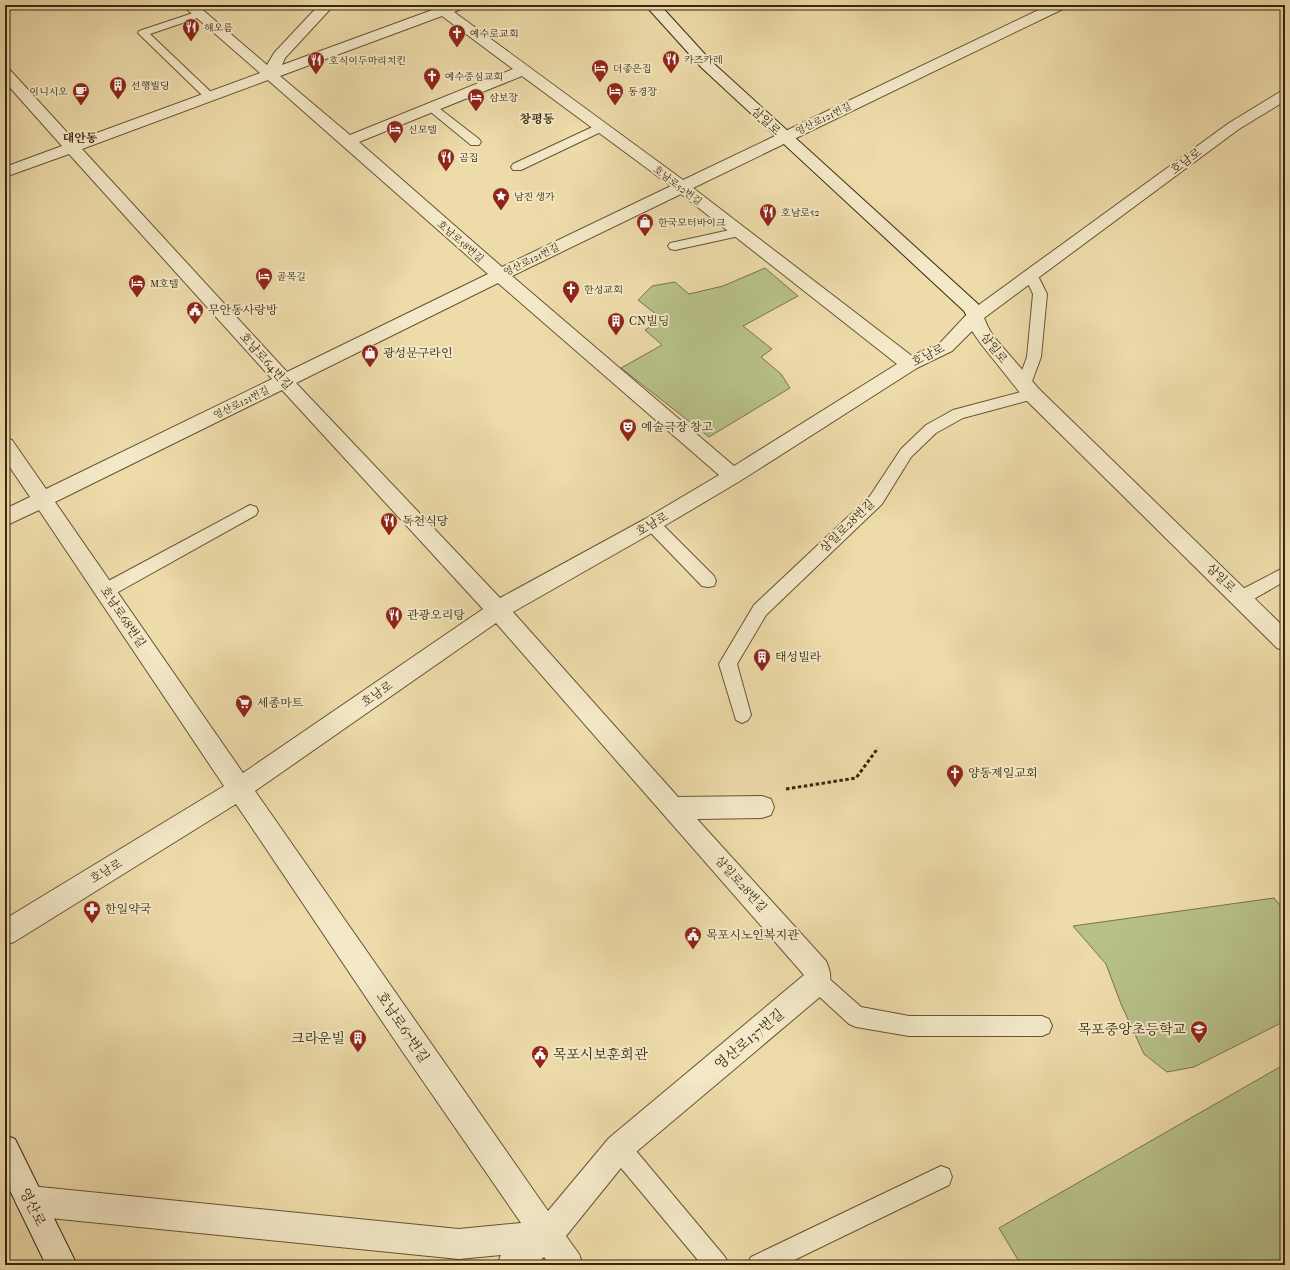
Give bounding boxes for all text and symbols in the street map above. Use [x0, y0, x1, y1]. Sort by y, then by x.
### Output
restaurant icon: 해오름 [181, 17, 201, 42]
place label: 해오름 [204, 22, 233, 34]
church icon: 예수로교회 [447, 23, 467, 48]
place label: 예수로교회 [470, 28, 518, 40]
restaurant icon: 카즈카레 [661, 49, 681, 74]
restaurant icon: 호식이두마리치킨 [306, 50, 326, 75]
place label: 카즈카레 [684, 54, 723, 66]
place label: 호식이두마리치킨 [329, 55, 406, 67]
hotel icon: 더좋은집 [590, 58, 610, 83]
place label: 더좋은집 [613, 63, 652, 75]
church icon: 예수중심교회 [422, 66, 442, 91]
place label: 예수중심교회 [445, 71, 503, 83]
building icon: 선행빌딩 [108, 75, 128, 100]
place label: 선행빌딩 [131, 80, 170, 92]
cafe icon: 이니시오 [71, 81, 91, 106]
hotel icon: 동경장 [605, 81, 625, 106]
place label: 이니시오 [29, 86, 68, 98]
place label: 동경장 [628, 86, 657, 98]
hotel icon: 삼보장 [466, 87, 486, 112]
place label: 삼보장 [489, 92, 518, 104]
street label: 영산로121번길 [794, 100, 853, 138]
street label: 삼일로 [749, 104, 784, 138]
district label: 창평동 [520, 112, 555, 126]
hotel icon: 신모텔 [385, 119, 405, 144]
place label: 신모텔 [408, 124, 437, 136]
district label: 대안동 [63, 131, 98, 145]
street label: 호남로 [1168, 145, 1204, 177]
restaurant icon: 곰집 [436, 147, 456, 172]
place label: 곰집 [459, 152, 478, 164]
street label: 호남로52번길 [651, 164, 704, 208]
place icon: 남진 생가 [491, 186, 511, 211]
place label: 남진 생가 [514, 191, 555, 203]
restaurant icon: 호남로52 [758, 202, 778, 227]
place label: 호남로52 [781, 207, 819, 219]
shop icon: 한국모터바이크 [635, 212, 655, 237]
place label: 한국모터바이크 [658, 217, 726, 229]
street label: 호남로58번길 [435, 218, 486, 265]
street label: 영산로121번길 [502, 241, 561, 279]
hotel icon: 골목길 [254, 266, 274, 291]
place label: 골목길 [277, 271, 306, 283]
hotel icon: M호텔 [127, 273, 147, 298]
place label: M호텔 [150, 278, 178, 290]
church icon: 한성교회 [561, 279, 581, 304]
place label: 한성교회 [584, 284, 623, 296]
public building icon: 무안동사랑방 [185, 300, 205, 325]
place label: 무안동사랑방 [208, 303, 278, 317]
building icon: CN빌딩 [606, 311, 626, 336]
place label: CN빌딩 [629, 314, 669, 328]
street label: 호남로64번길 [237, 330, 295, 392]
street label: 삼일로 [978, 330, 1010, 366]
street label: 호남로 [909, 341, 947, 369]
shop icon: 광성문구라인 [360, 343, 380, 368]
place label: 광성문구라인 [383, 346, 453, 360]
street label: 영산로121번길 [212, 384, 271, 422]
theatre icon: 예술극장 창고 [618, 417, 638, 442]
place label: 예술극장 창고 [641, 420, 714, 434]
street label: 삼일로28번길 [817, 497, 877, 555]
street label: 호남로 [633, 509, 671, 539]
restaurant icon: 독천식당 [379, 511, 399, 536]
place label: 독천식당 [402, 514, 449, 528]
street label: 삼일로 [1204, 561, 1239, 595]
street label: 호남로68번길 [97, 584, 149, 650]
restaurant icon: 관광오리탕 [384, 605, 404, 630]
place label: 관광오리탕 [407, 608, 465, 622]
building icon: 태성빌라 [752, 647, 772, 672]
place label: 태성빌라 [775, 650, 822, 664]
street label: 호남로 [359, 678, 396, 710]
supermarket icon: 세종마트 [234, 693, 254, 718]
place label: 세종마트 [257, 696, 304, 710]
church icon: 양동제일교회 [945, 763, 965, 788]
place label: 양동제일교회 [968, 766, 1038, 780]
street label: 삼일로28번길 [712, 853, 770, 915]
street label: 호남로 [87, 856, 125, 886]
pharmacy icon: 한일약국 [82, 899, 102, 924]
place label: 한일약국 [105, 902, 152, 916]
public building icon: 목포시노인복지관 [683, 925, 703, 950]
place label: 목포시노인복지관 [706, 928, 799, 942]
street label: 호남로67번길 [373, 989, 433, 1066]
street label: 영산로137번길 [711, 1006, 787, 1073]
school or university icon: 목포중앙초등학교 [1189, 1019, 1209, 1044]
place label: 목포중앙초등학교 [1078, 1021, 1186, 1038]
building icon: 크라운빌 [348, 1028, 368, 1053]
place label: 크라운빌 [291, 1030, 345, 1047]
public building icon: 목포시보훈회관 [530, 1044, 550, 1069]
place label: 목포시보훈회관 [553, 1046, 648, 1063]
street label: 영산로 [16, 1185, 49, 1230]

